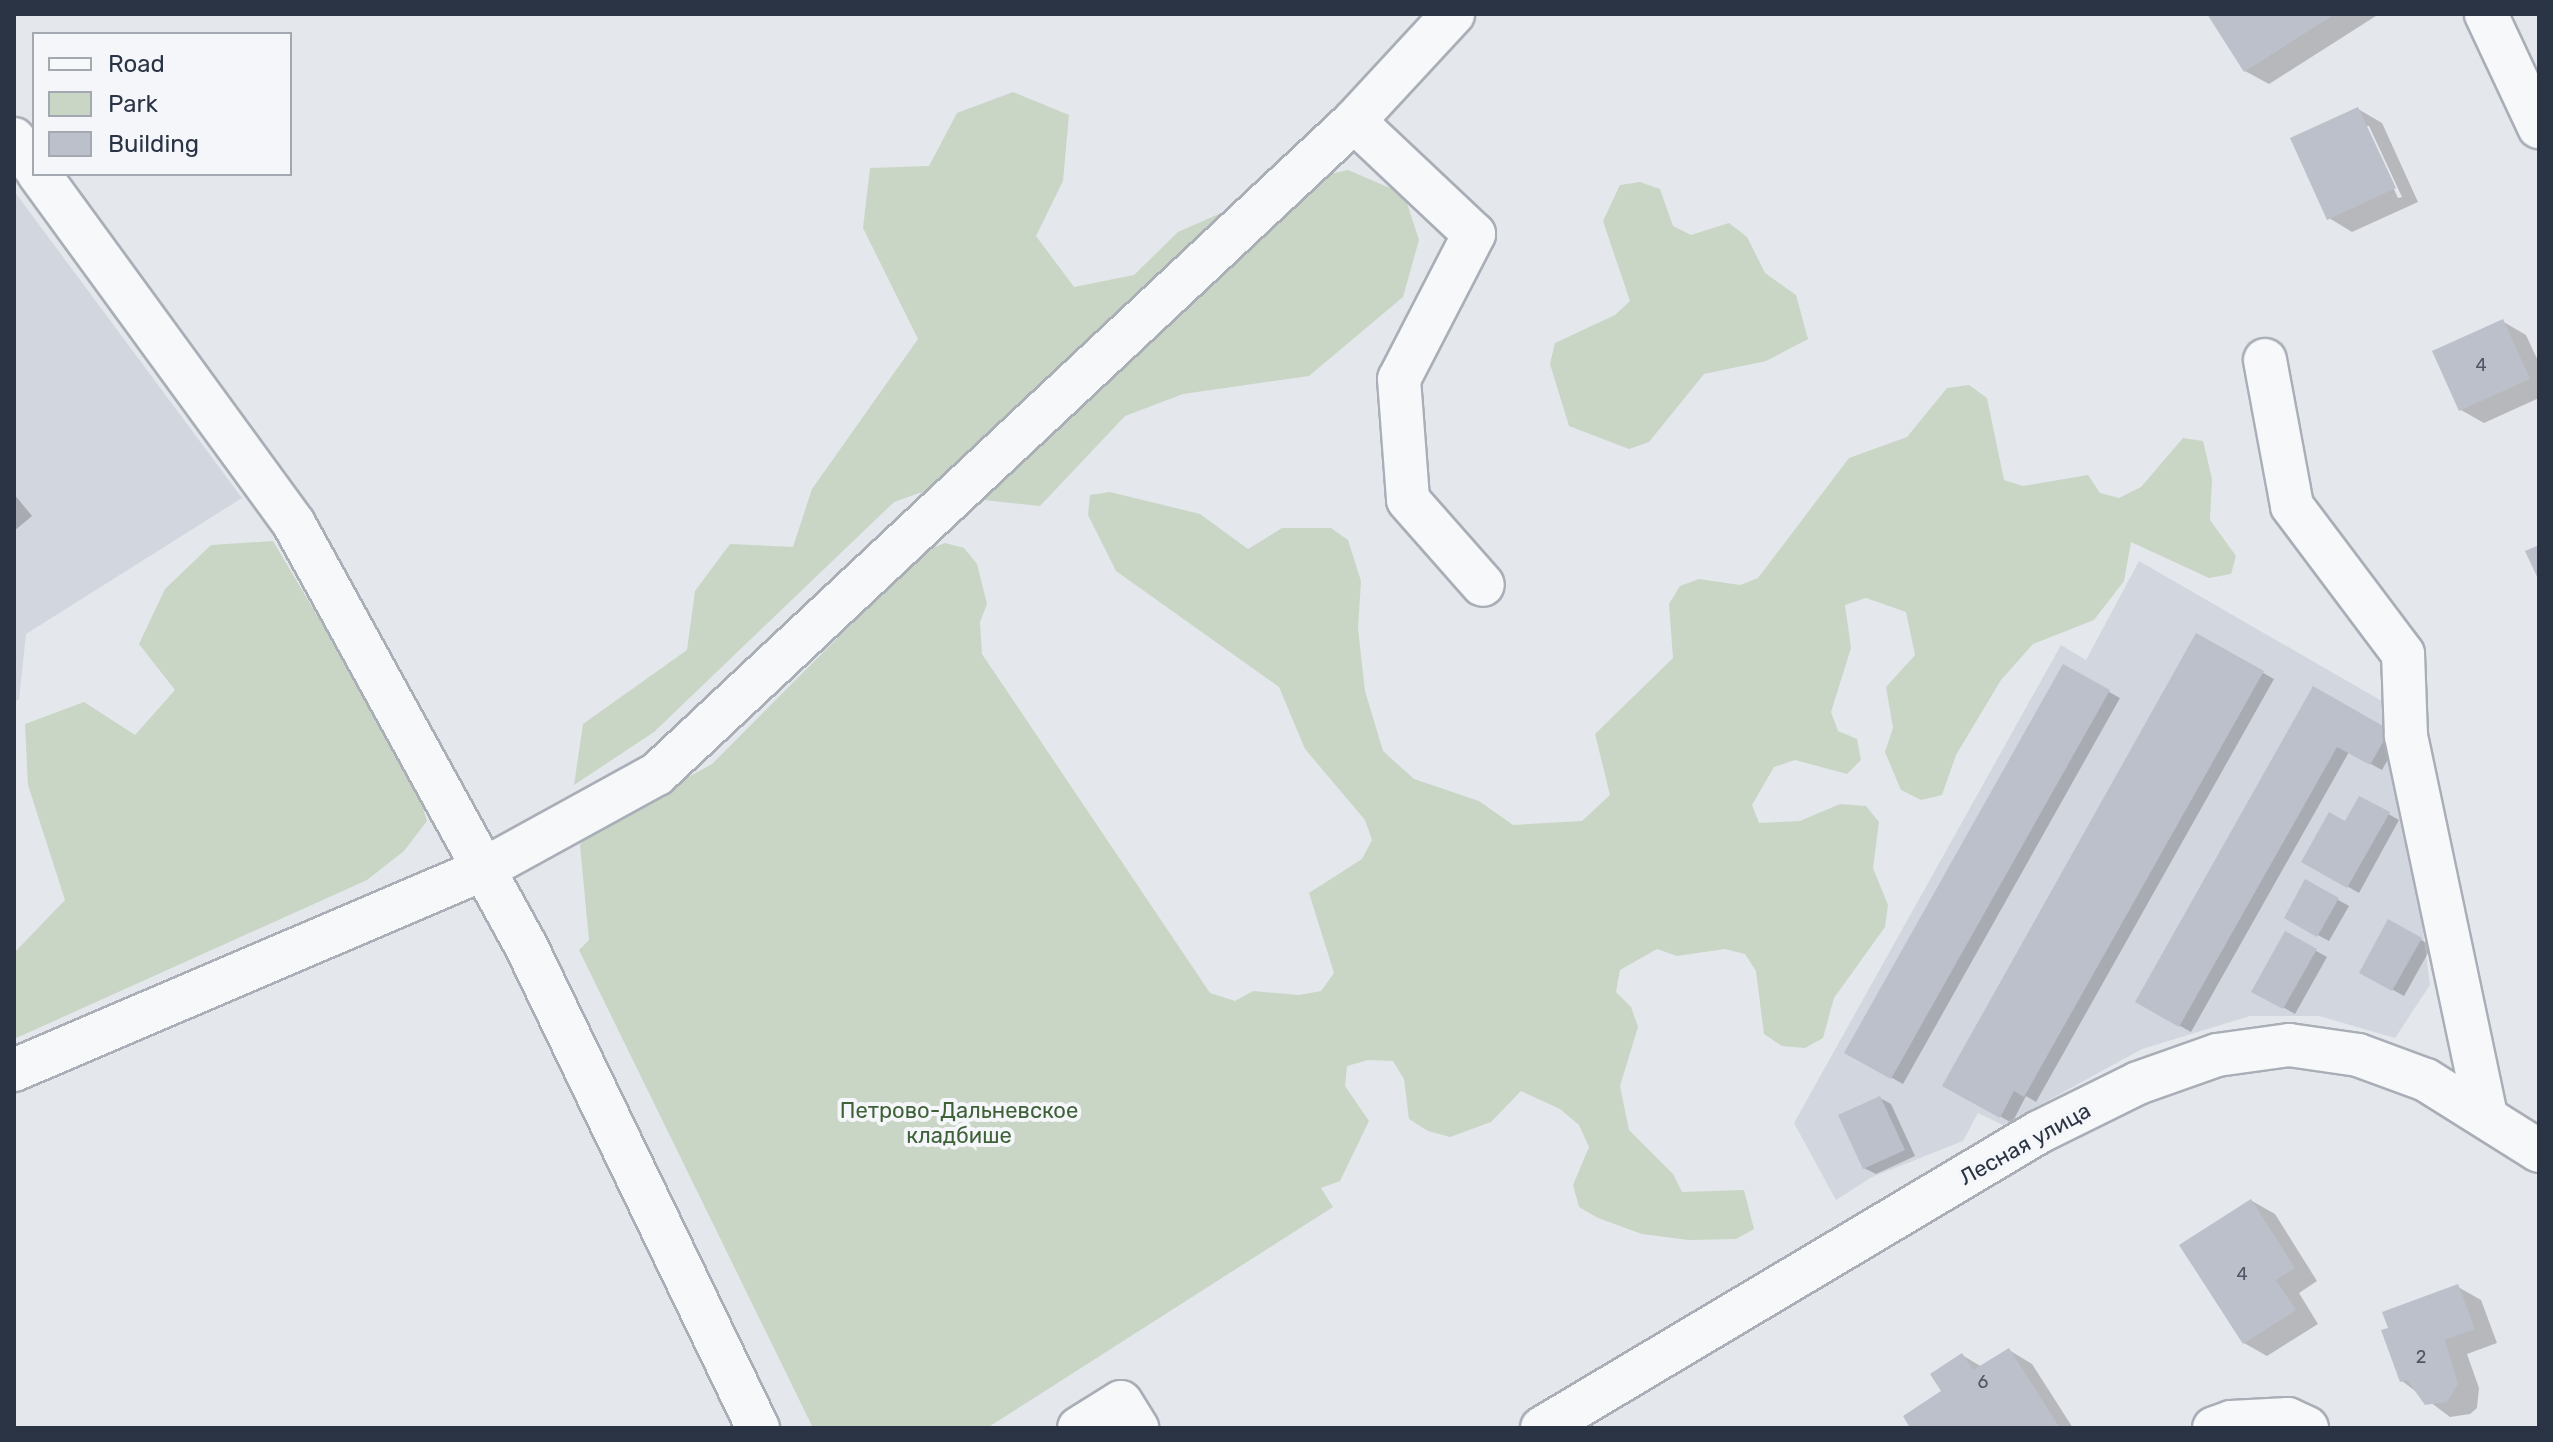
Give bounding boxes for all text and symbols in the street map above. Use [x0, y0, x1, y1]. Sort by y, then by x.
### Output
legend [32, 32, 292, 176]
text: Road [108, 50, 165, 78]
text: Park [108, 90, 158, 118]
text: Building [108, 130, 199, 158]
house number: 4 [2475, 354, 2487, 376]
park label: Петрово-Дальневское кладбише [840, 1097, 1078, 1148]
street label: Лесная улица [1955, 1097, 2095, 1191]
house number: 4 [2236, 1263, 2248, 1285]
house number: 2 [2416, 1346, 2426, 1368]
house number: 6 [1978, 1371, 1988, 1393]

